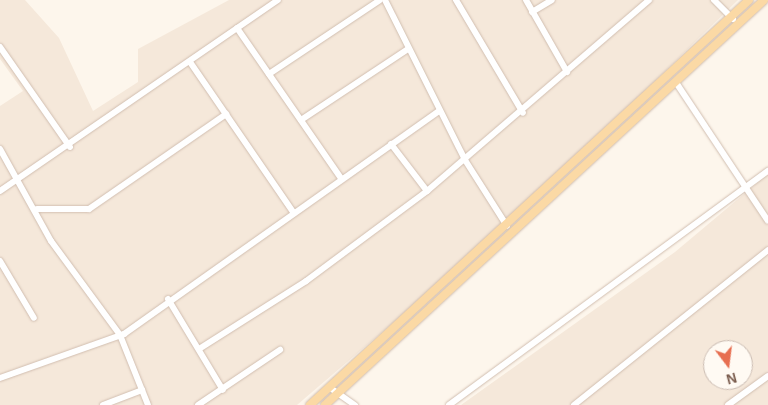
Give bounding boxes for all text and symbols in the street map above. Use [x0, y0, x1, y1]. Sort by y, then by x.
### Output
north arrow [703, 340, 753, 390]
text: N [725, 369, 739, 388]

